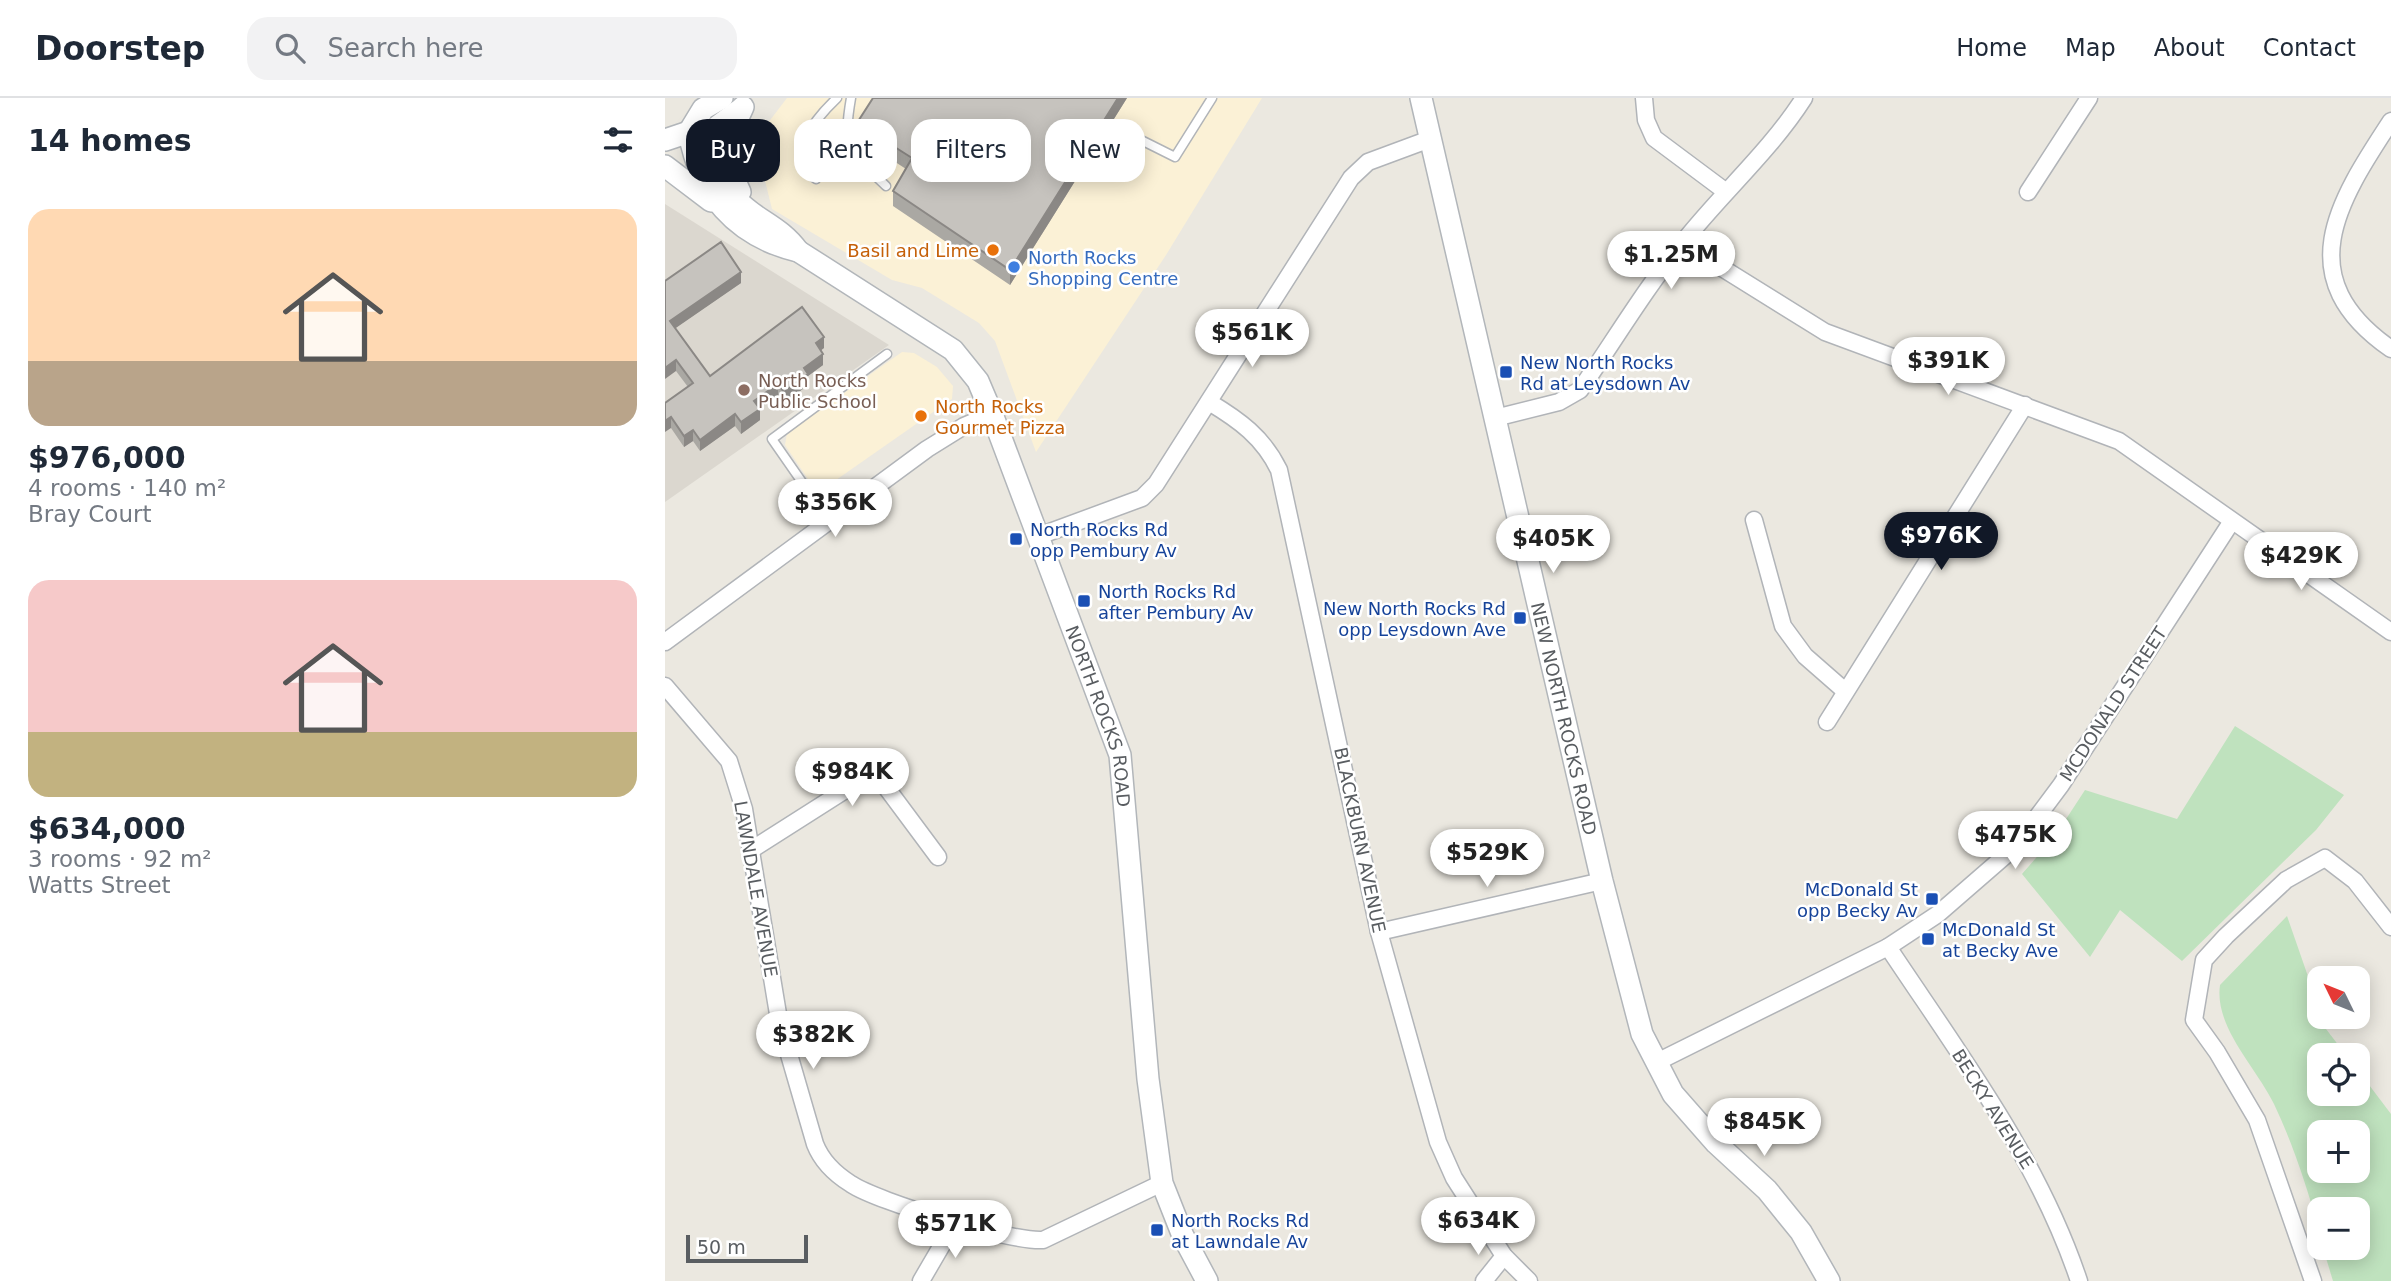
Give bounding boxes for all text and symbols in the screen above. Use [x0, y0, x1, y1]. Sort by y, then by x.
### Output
search box [247, 17, 737, 80]
text: Doorstep [35, 29, 205, 68]
icon: search [271, 29, 309, 67]
text: Search here [327, 33, 484, 63]
text: Home [1956, 34, 2027, 62]
text: Map [2065, 34, 2116, 62]
text: About [2154, 34, 2225, 62]
text: Contact [2263, 34, 2356, 62]
chip: Buy [686, 119, 780, 182]
chip: Rent [794, 119, 897, 182]
chip: Filters [911, 119, 1031, 182]
chip: New [1045, 119, 1145, 182]
icon: filters [599, 121, 637, 159]
text: 14 homes [28, 123, 192, 158]
pin: $1.25M [1614, 232, 1728, 291]
place label: Basil and Lime [847, 240, 979, 261]
text: $1.25M [1623, 241, 1719, 267]
marker: Basil and Lime [985, 242, 1001, 258]
place label: North Rocks Shopping Centre [1028, 247, 1178, 289]
icon: home [270, 254, 396, 380]
marker: North Rocks Shopping Centre [1006, 259, 1022, 275]
pin: $561K [1203, 310, 1301, 369]
text: $561K [1211, 319, 1293, 345]
pin: $391K [1899, 338, 1997, 397]
text: $391K [1907, 347, 1989, 373]
place label: New North Rocks Rd at Leysdown Av [1520, 352, 1691, 394]
marker: New North Rocks Rd at Leysdown Av [1498, 364, 1514, 380]
place label: North Rocks Public School [758, 370, 877, 412]
marker: North Rocks Public School [736, 382, 752, 398]
place label: North Rocks Gourmet Pizza [935, 396, 1065, 438]
marker: North Rocks Gourmet Pizza [913, 408, 929, 424]
text: $976,000 [28, 440, 186, 475]
text: 4 rooms · 140 m² [28, 475, 226, 501]
pin: $356K [786, 480, 884, 539]
text: $356K [794, 489, 876, 515]
text: Bray Court [28, 501, 151, 527]
pin: $976K [1892, 512, 1990, 572]
pin: $405K [1504, 516, 1602, 575]
place label: North Rocks Rd opp Pembury Av [1030, 519, 1177, 561]
text: $976K [1900, 522, 1982, 548]
text: $405K [1512, 525, 1594, 551]
marker: North Rocks Rd opp Pembury Av [1008, 531, 1024, 547]
pin: $429K [2252, 532, 2350, 592]
text: $429K [2260, 542, 2342, 568]
place label: North Rocks Rd after Pembury Av [1098, 581, 1254, 623]
marker: North Rocks Rd after Pembury Av [1076, 593, 1092, 609]
place label: New North Rocks Rd opp Leysdown Ave [1323, 598, 1506, 640]
street label: NEW NORTH ROCKS ROAD [1527, 600, 1602, 837]
marker: New North Rocks Rd opp Leysdown Ave [1512, 610, 1528, 626]
street label: NORTH ROCKS ROAD [1062, 622, 1135, 808]
street label: MCDONALD STREET [2055, 622, 2171, 785]
icon: home [270, 625, 396, 751]
street label: BLACKBURN AVENUE [1330, 745, 1390, 935]
pin: $984K [803, 748, 901, 808]
text: $984K [811, 758, 893, 784]
street label: LAWNDALE AVENUE [730, 799, 782, 979]
text: $634,000 [28, 811, 186, 846]
pin: $475K [1966, 812, 2064, 871]
text: $475K [1974, 821, 2056, 847]
pin: $529K [1438, 830, 1536, 889]
text: $529K [1446, 839, 1528, 865]
text: 3 rooms · 92 m² [28, 846, 212, 872]
text: Watts Street [28, 872, 171, 898]
place label: McDonald St opp Becky Av [1797, 879, 1918, 921]
marker: McDonald St opp Becky Av [1924, 891, 1940, 907]
place label: McDonald St at Becky Ave [1942, 919, 2058, 961]
marker: McDonald St at Becky Ave [1920, 931, 1936, 947]
north arrow [2307, 966, 2369, 1029]
map controls [2307, 966, 2370, 1260]
pin: $382K [764, 1012, 862, 1071]
text: $382K [772, 1021, 854, 1047]
button: locate [2307, 1043, 2370, 1106]
street label: BECKY AVENUE [1948, 1045, 2038, 1173]
pin: $845K [1715, 1098, 1813, 1158]
text: $845K [1723, 1108, 1805, 1134]
button: + [2307, 1120, 2370, 1183]
button: − [2307, 1197, 2370, 1260]
pin: $634K [1429, 1198, 1527, 1257]
pin: $571K [906, 1200, 1004, 1260]
text: $634K [1437, 1207, 1519, 1233]
text: $571K [914, 1210, 996, 1236]
place label: North Rocks Rd at Lawndale Av [1171, 1210, 1309, 1252]
marker: North Rocks Rd at Lawndale Av [1149, 1222, 1165, 1238]
scale bar [686, 1232, 809, 1264]
text: 50 m [697, 1236, 746, 1258]

